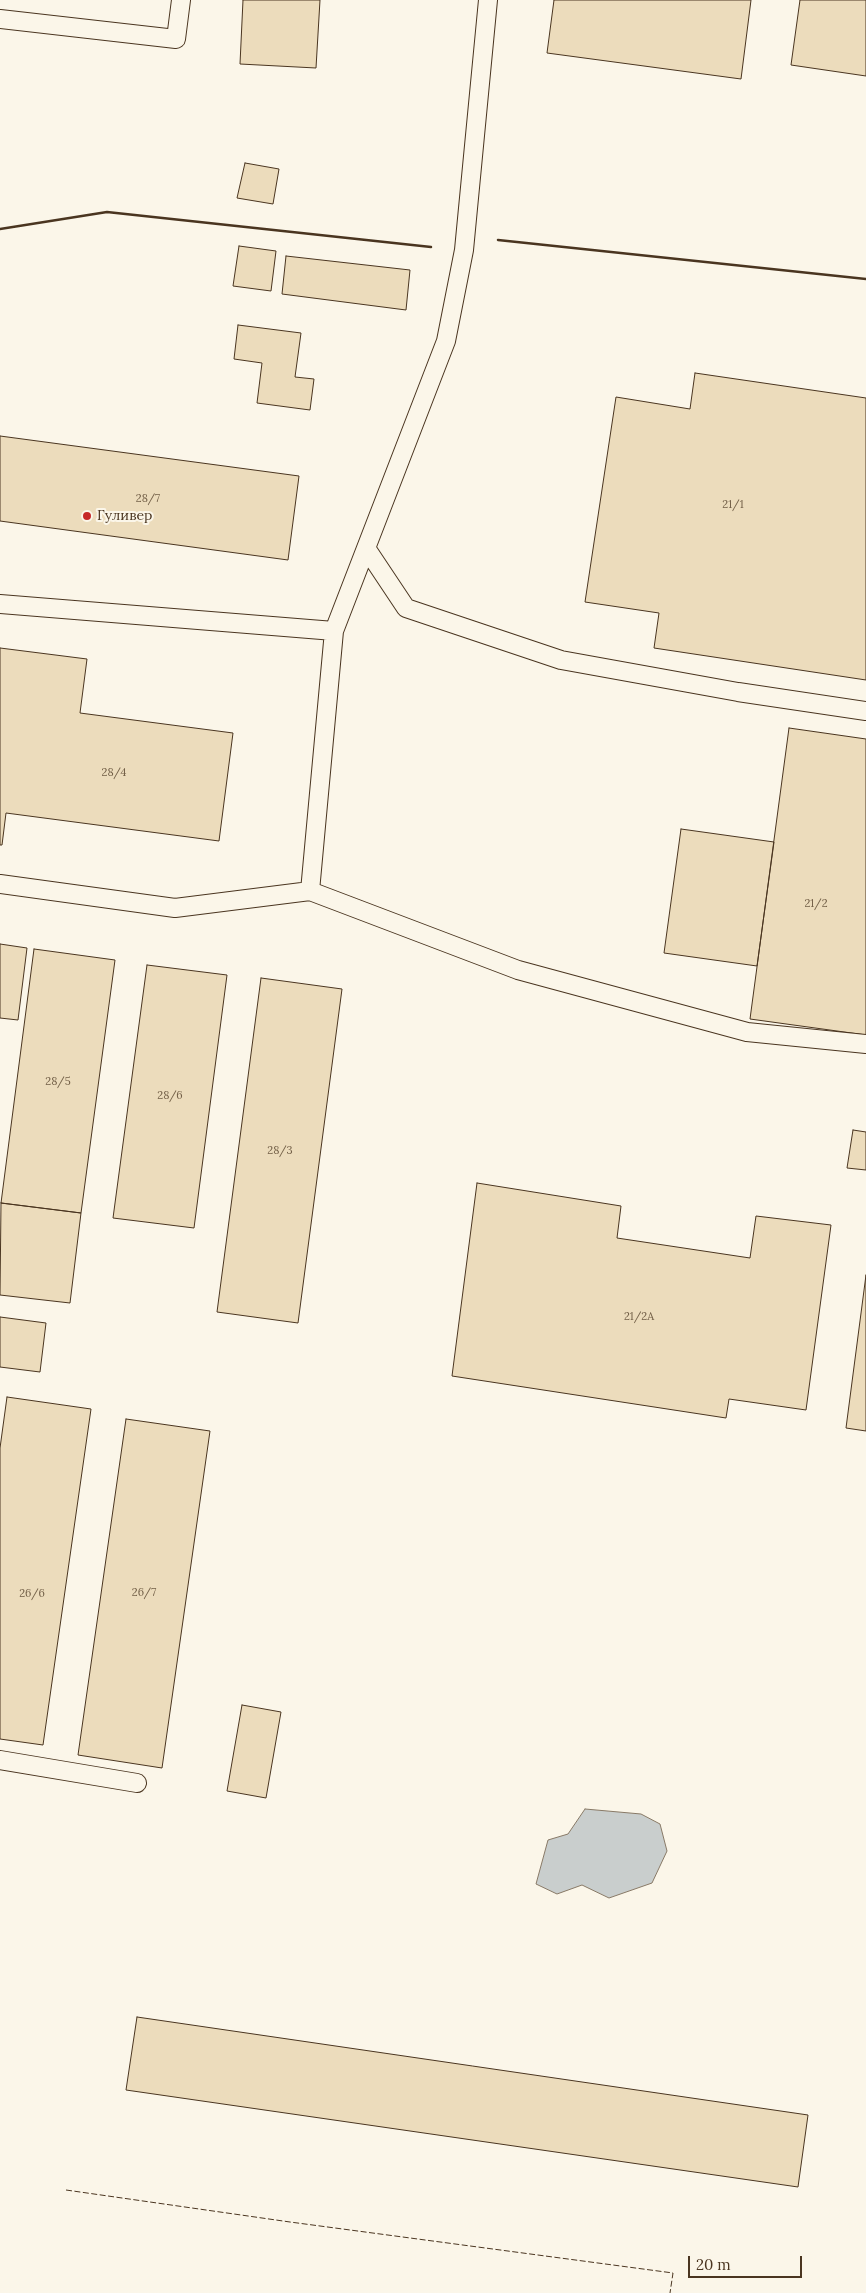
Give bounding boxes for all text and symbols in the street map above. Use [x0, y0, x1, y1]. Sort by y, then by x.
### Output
house number: 28/7 [136, 492, 160, 506]
house number: 21/1 [722, 498, 744, 512]
place label: Гуливер [97, 508, 152, 524]
marker: Гуливер [81, 510, 93, 522]
house number: 28/4 [102, 766, 126, 780]
house number: 21/2 [804, 897, 828, 911]
house number: 28/5 [45, 1075, 71, 1089]
house number: 28/6 [157, 1089, 183, 1103]
house number: 28/3 [267, 1144, 293, 1158]
house number: 21/2А [624, 1310, 654, 1324]
house number: 26/7 [132, 1586, 156, 1600]
house number: 26/6 [19, 1587, 45, 1601]
scale bar [691, 2246, 805, 2278]
text: 20 m [696, 2255, 731, 2274]

